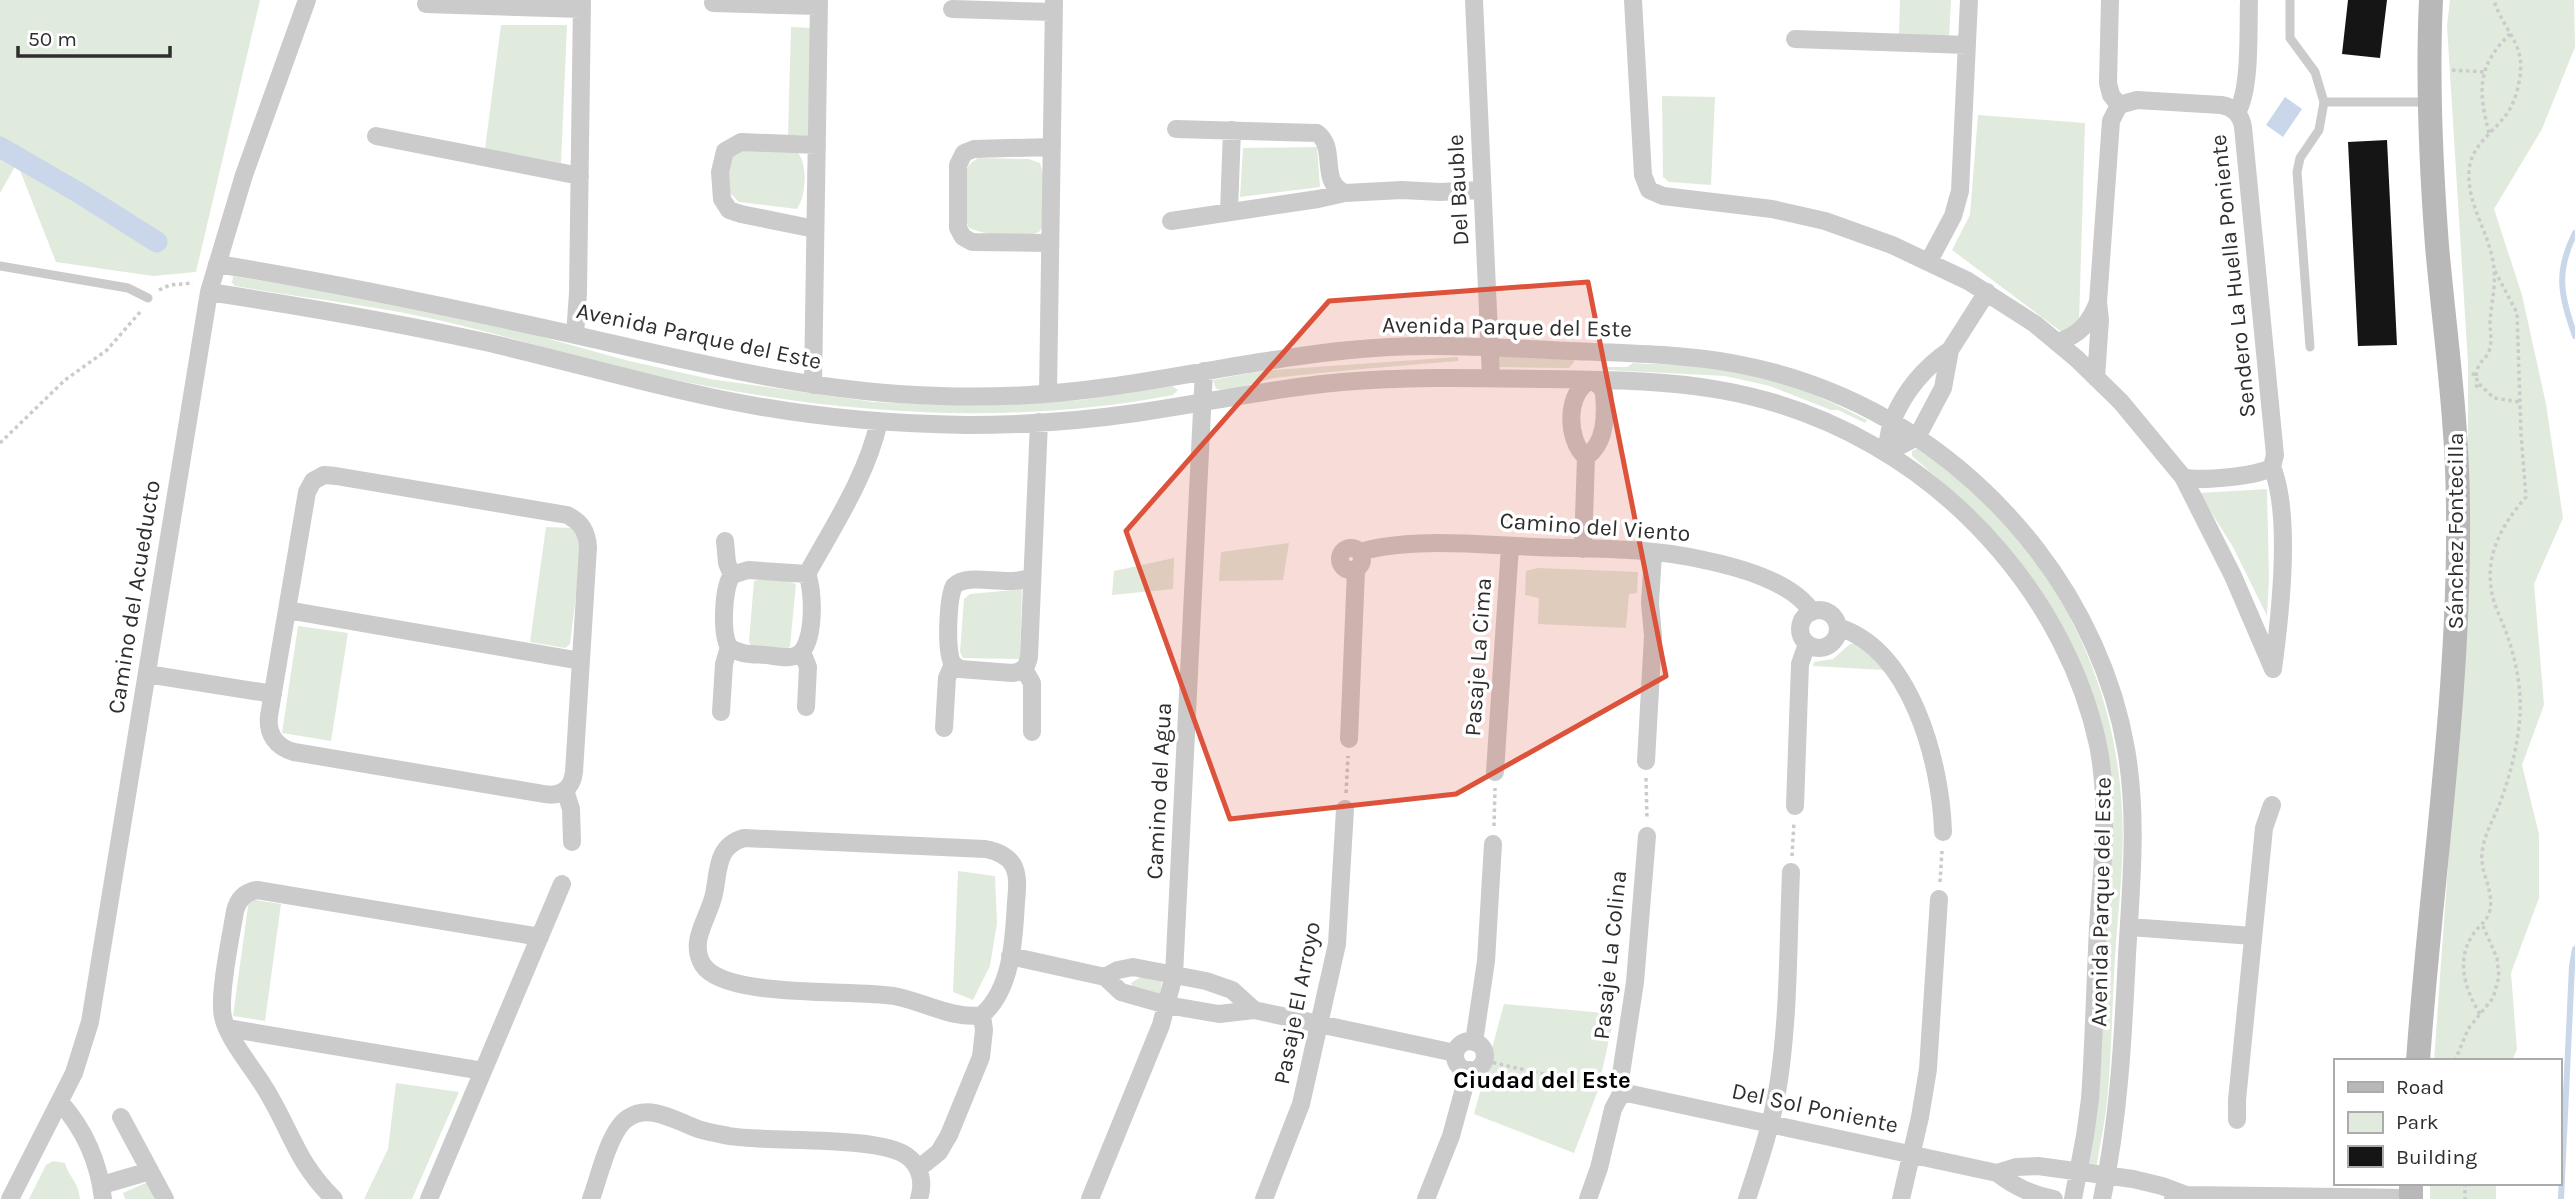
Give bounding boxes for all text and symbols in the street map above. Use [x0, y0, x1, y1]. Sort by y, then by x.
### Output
scale bar [18, 14, 170, 58]
text: 50 m [28, 27, 77, 51]
street label: Sendero La Huella Poniente [2205, 133, 2261, 419]
street label: Del Bauble [1442, 134, 1474, 246]
street label: Avenida Parque del Este [574, 297, 824, 375]
street label: Avenida Parque del Este [1382, 311, 1632, 343]
street label: Sánchez Fontecilla [2442, 433, 2469, 629]
street label: Camino del Acueducto [102, 478, 166, 716]
street label: Camino del Viento [1499, 507, 1691, 547]
street label: Pasaje La Cima [1459, 577, 1497, 737]
street label: Camino del Agua [1141, 702, 1177, 880]
street label: Avenida Parque del Este [2085, 777, 2117, 1027]
street label: Pasaje La Colina [1588, 869, 1632, 1041]
street label: Pasaje El Arroyo [1268, 919, 1326, 1087]
legend [2334, 1059, 2561, 1185]
district label: Ciudad del Este [1453, 1066, 1631, 1094]
text: Road [2396, 1075, 2444, 1099]
street label: Del Sol Poniente [1729, 1077, 1901, 1139]
text: Park [2396, 1110, 2439, 1134]
text: Building [2396, 1145, 2477, 1169]

